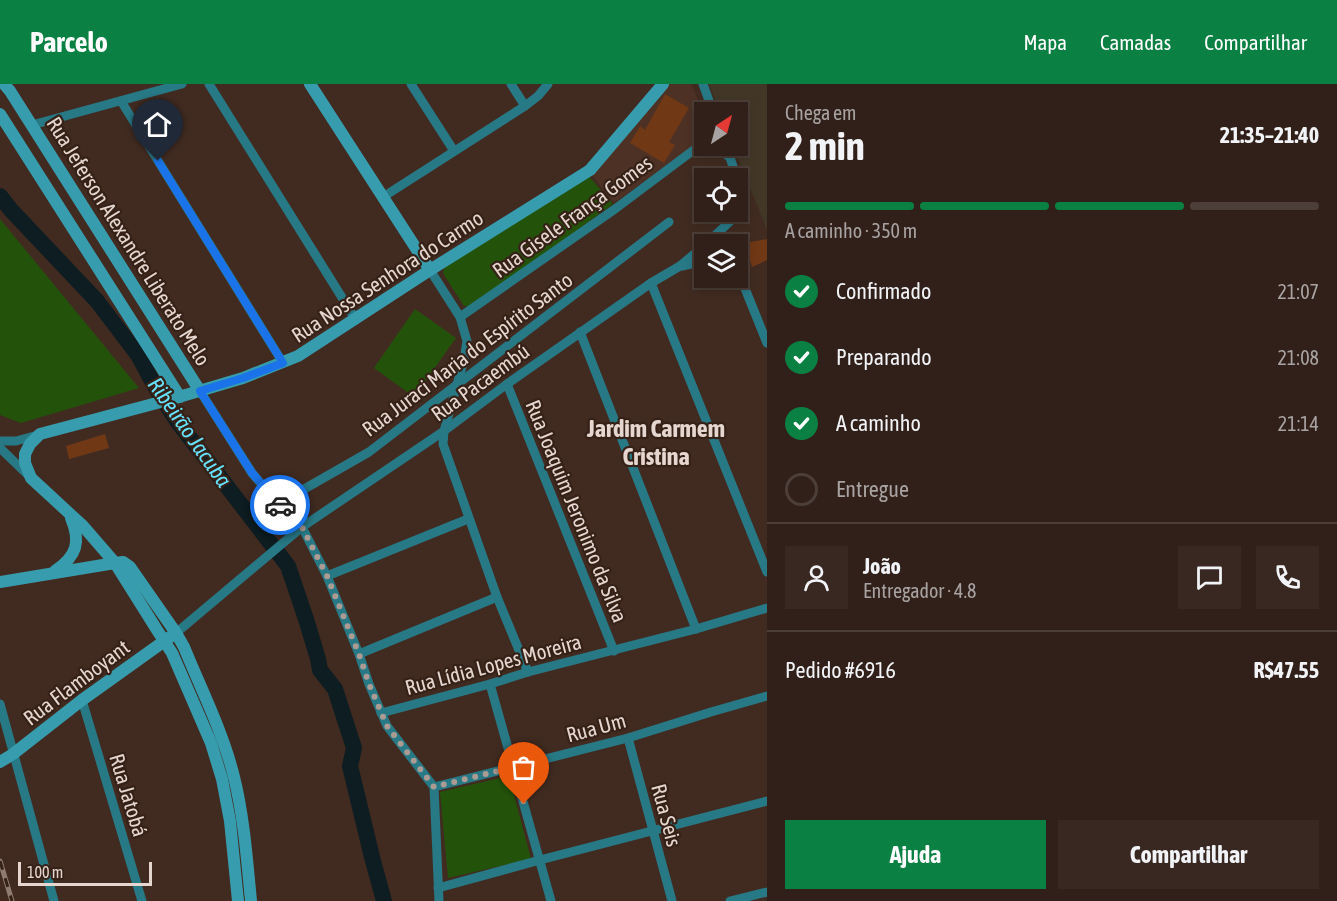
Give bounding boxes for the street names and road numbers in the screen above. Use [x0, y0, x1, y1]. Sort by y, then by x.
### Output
street label: Rua Jeferson Alexandre Liberato Melo [42, 112, 216, 370]
street label: Rua Gisele França Gomes [488, 150, 656, 282]
street label: Rua Nossa Senhora do Carmo [287, 205, 487, 347]
street label: Rua Juraci Maria do Espírito Santo [357, 267, 577, 441]
street label: Rua Pacaembú [426, 338, 534, 426]
street label: Rua Joaquim Jeronimo da Silva [521, 396, 633, 626]
street label: Rua Lídia Lopes Moreira [402, 629, 584, 699]
street label: Rua Flamboyant [18, 634, 134, 730]
street label: Rua Um [564, 708, 628, 746]
street label: Rua Jatobá [105, 751, 153, 839]
street label: Rua Seis [647, 781, 687, 849]

